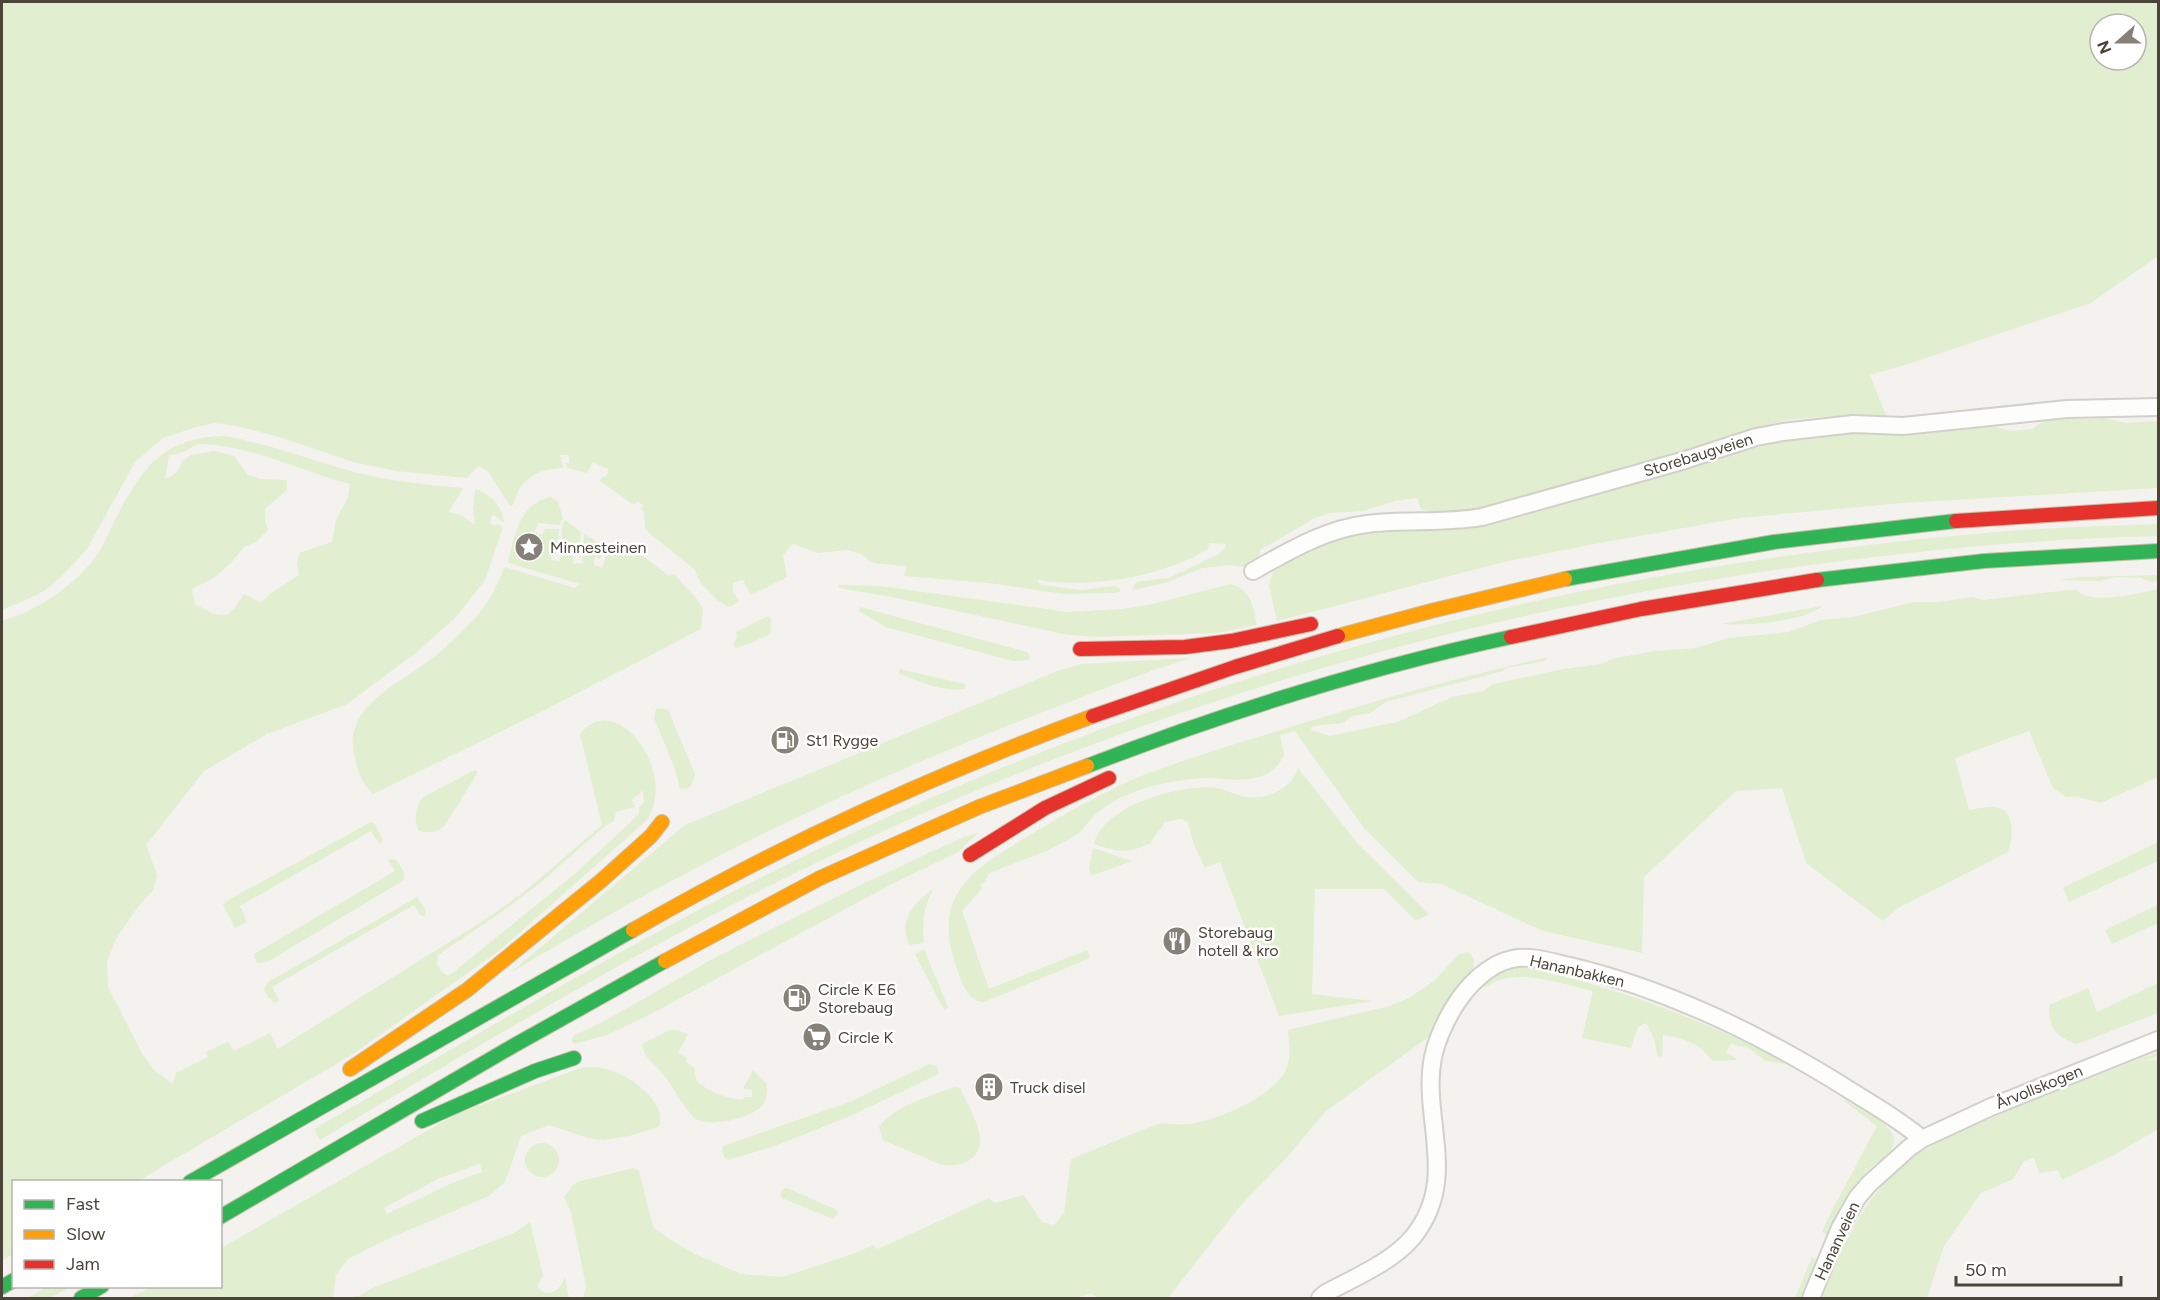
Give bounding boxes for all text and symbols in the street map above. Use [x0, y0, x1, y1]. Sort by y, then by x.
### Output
north arrow [2088, 12, 2148, 72]
text: N [2093, 38, 2116, 56]
street label: Storebaugveien [1641, 429, 1755, 481]
place icon: Minnesteinen [513, 531, 545, 563]
place label: Minnesteinen [550, 538, 646, 557]
fuel station icon: St1 Rygge [769, 724, 801, 756]
place label: St1 Rygge [806, 731, 878, 750]
place label: Storebaug hotell & kro [1198, 923, 1279, 960]
restaurant icon: Storebaug hotell & kro [1161, 925, 1193, 957]
street label: Hananbakken [1528, 951, 1626, 991]
place label: Circle K E6 Storebaug [818, 980, 896, 1017]
fuel station icon: Circle K E6 Storebaug [781, 982, 813, 1014]
supermarket icon: Circle K [801, 1021, 833, 1053]
place label: Circle K [838, 1028, 894, 1047]
street label: Årvollskogen [1993, 1061, 2085, 1113]
building icon: Truck disel [973, 1071, 1005, 1103]
place label: Truck disel [1010, 1078, 1086, 1097]
legend [12, 1180, 222, 1288]
text: Fast [66, 1193, 100, 1215]
street label: Hananveien [1811, 1199, 1863, 1283]
text: Slow [66, 1223, 105, 1245]
scale bar [1956, 1249, 2121, 1287]
text: Jam [66, 1253, 100, 1275]
text: 50 m [1965, 1259, 2007, 1281]

